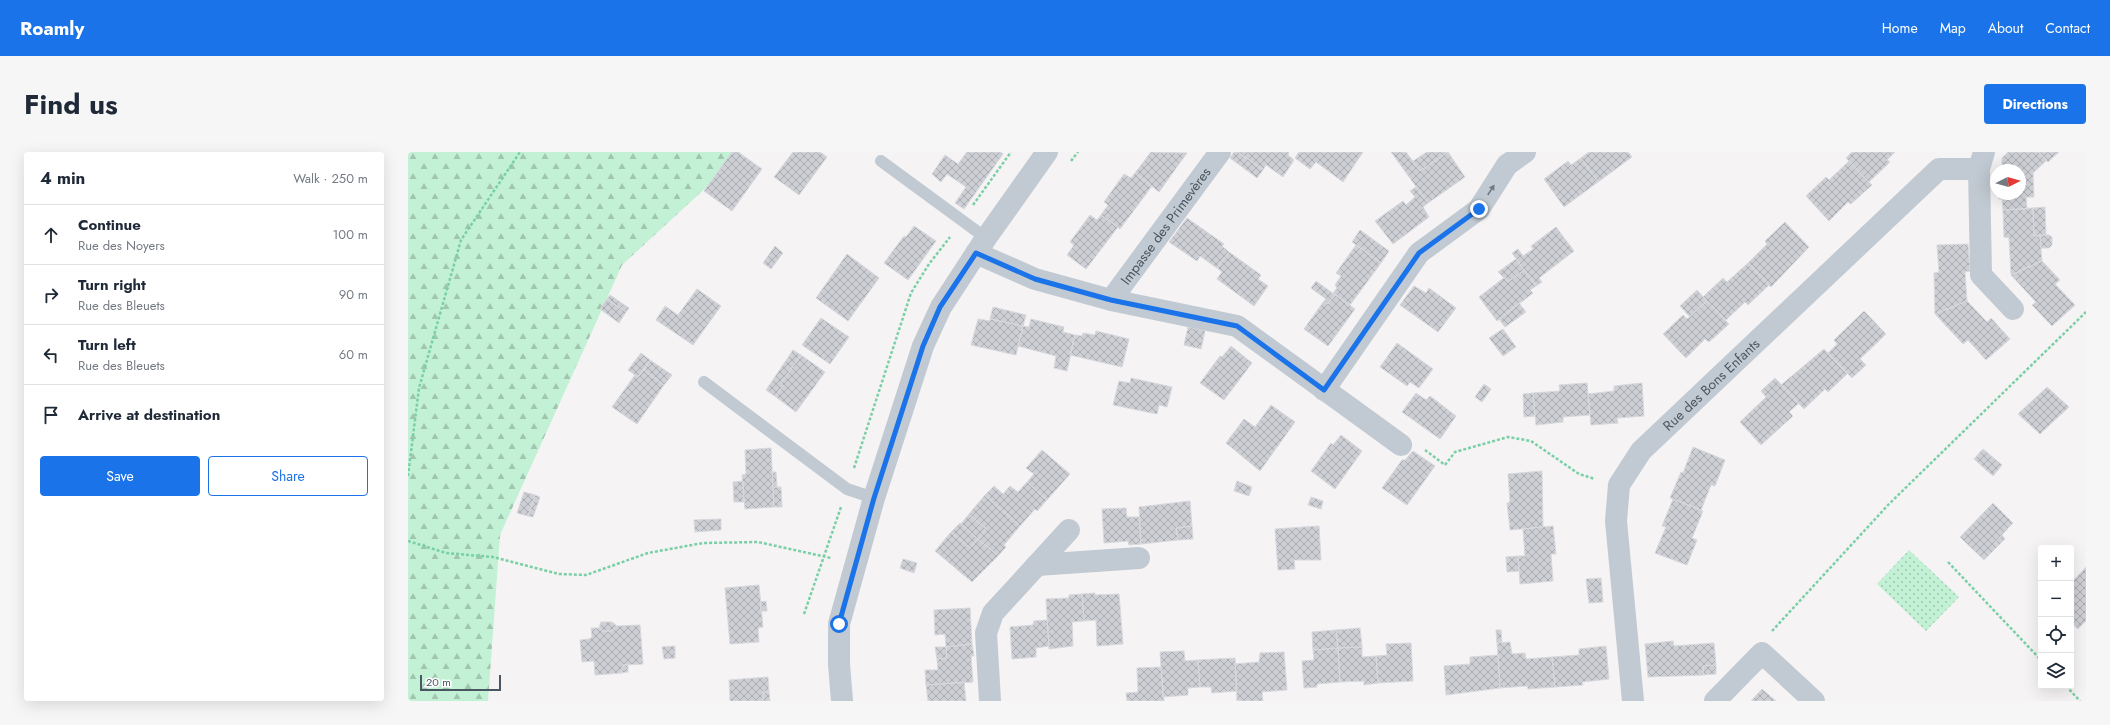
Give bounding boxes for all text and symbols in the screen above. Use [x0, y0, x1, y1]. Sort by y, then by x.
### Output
text: Roamly [20, 15, 84, 42]
text: Home [1882, 18, 1918, 38]
text: Map [1940, 18, 1966, 38]
text: About [1988, 18, 2023, 38]
text: Contact [2045, 18, 2090, 38]
text: Find us [24, 84, 118, 125]
button: Directions [1984, 84, 2086, 124]
street label: Impasse des Primevères [1116, 163, 1216, 289]
north arrow [1990, 164, 2026, 200]
text: 4 min [40, 166, 85, 190]
text: Walk · 250 m [293, 169, 368, 188]
one-way arrow [1487, 185, 1495, 195]
route end [1470, 200, 1488, 218]
text: Continue [78, 214, 141, 236]
icon: ahead [40, 224, 62, 246]
text: 100 m [333, 225, 368, 244]
text: Rue des Noyers [78, 236, 165, 255]
text: Turn right [78, 274, 146, 296]
icon: right [40, 284, 62, 306]
text: 90 m [339, 285, 368, 304]
text: Rue des Bleuets [78, 296, 165, 315]
text: Turn left [78, 334, 136, 356]
street label: Rue des Bons Enfants [1658, 334, 1764, 435]
icon: left [40, 344, 62, 366]
text: 60 m [339, 345, 368, 364]
text: Rue des Bleuets [78, 356, 165, 375]
icon: arrive [40, 404, 62, 426]
text: Arrive at destination [78, 404, 220, 426]
button: Save [40, 456, 200, 496]
button: Share [208, 456, 368, 496]
map controls [2038, 545, 2074, 689]
button: + [2038, 545, 2074, 581]
button: − [2038, 581, 2074, 617]
route start [830, 615, 848, 633]
button: locate [2038, 617, 2074, 653]
button: layers [2038, 653, 2074, 689]
scale bar [420, 673, 501, 692]
text: 20 m [426, 674, 451, 690]

